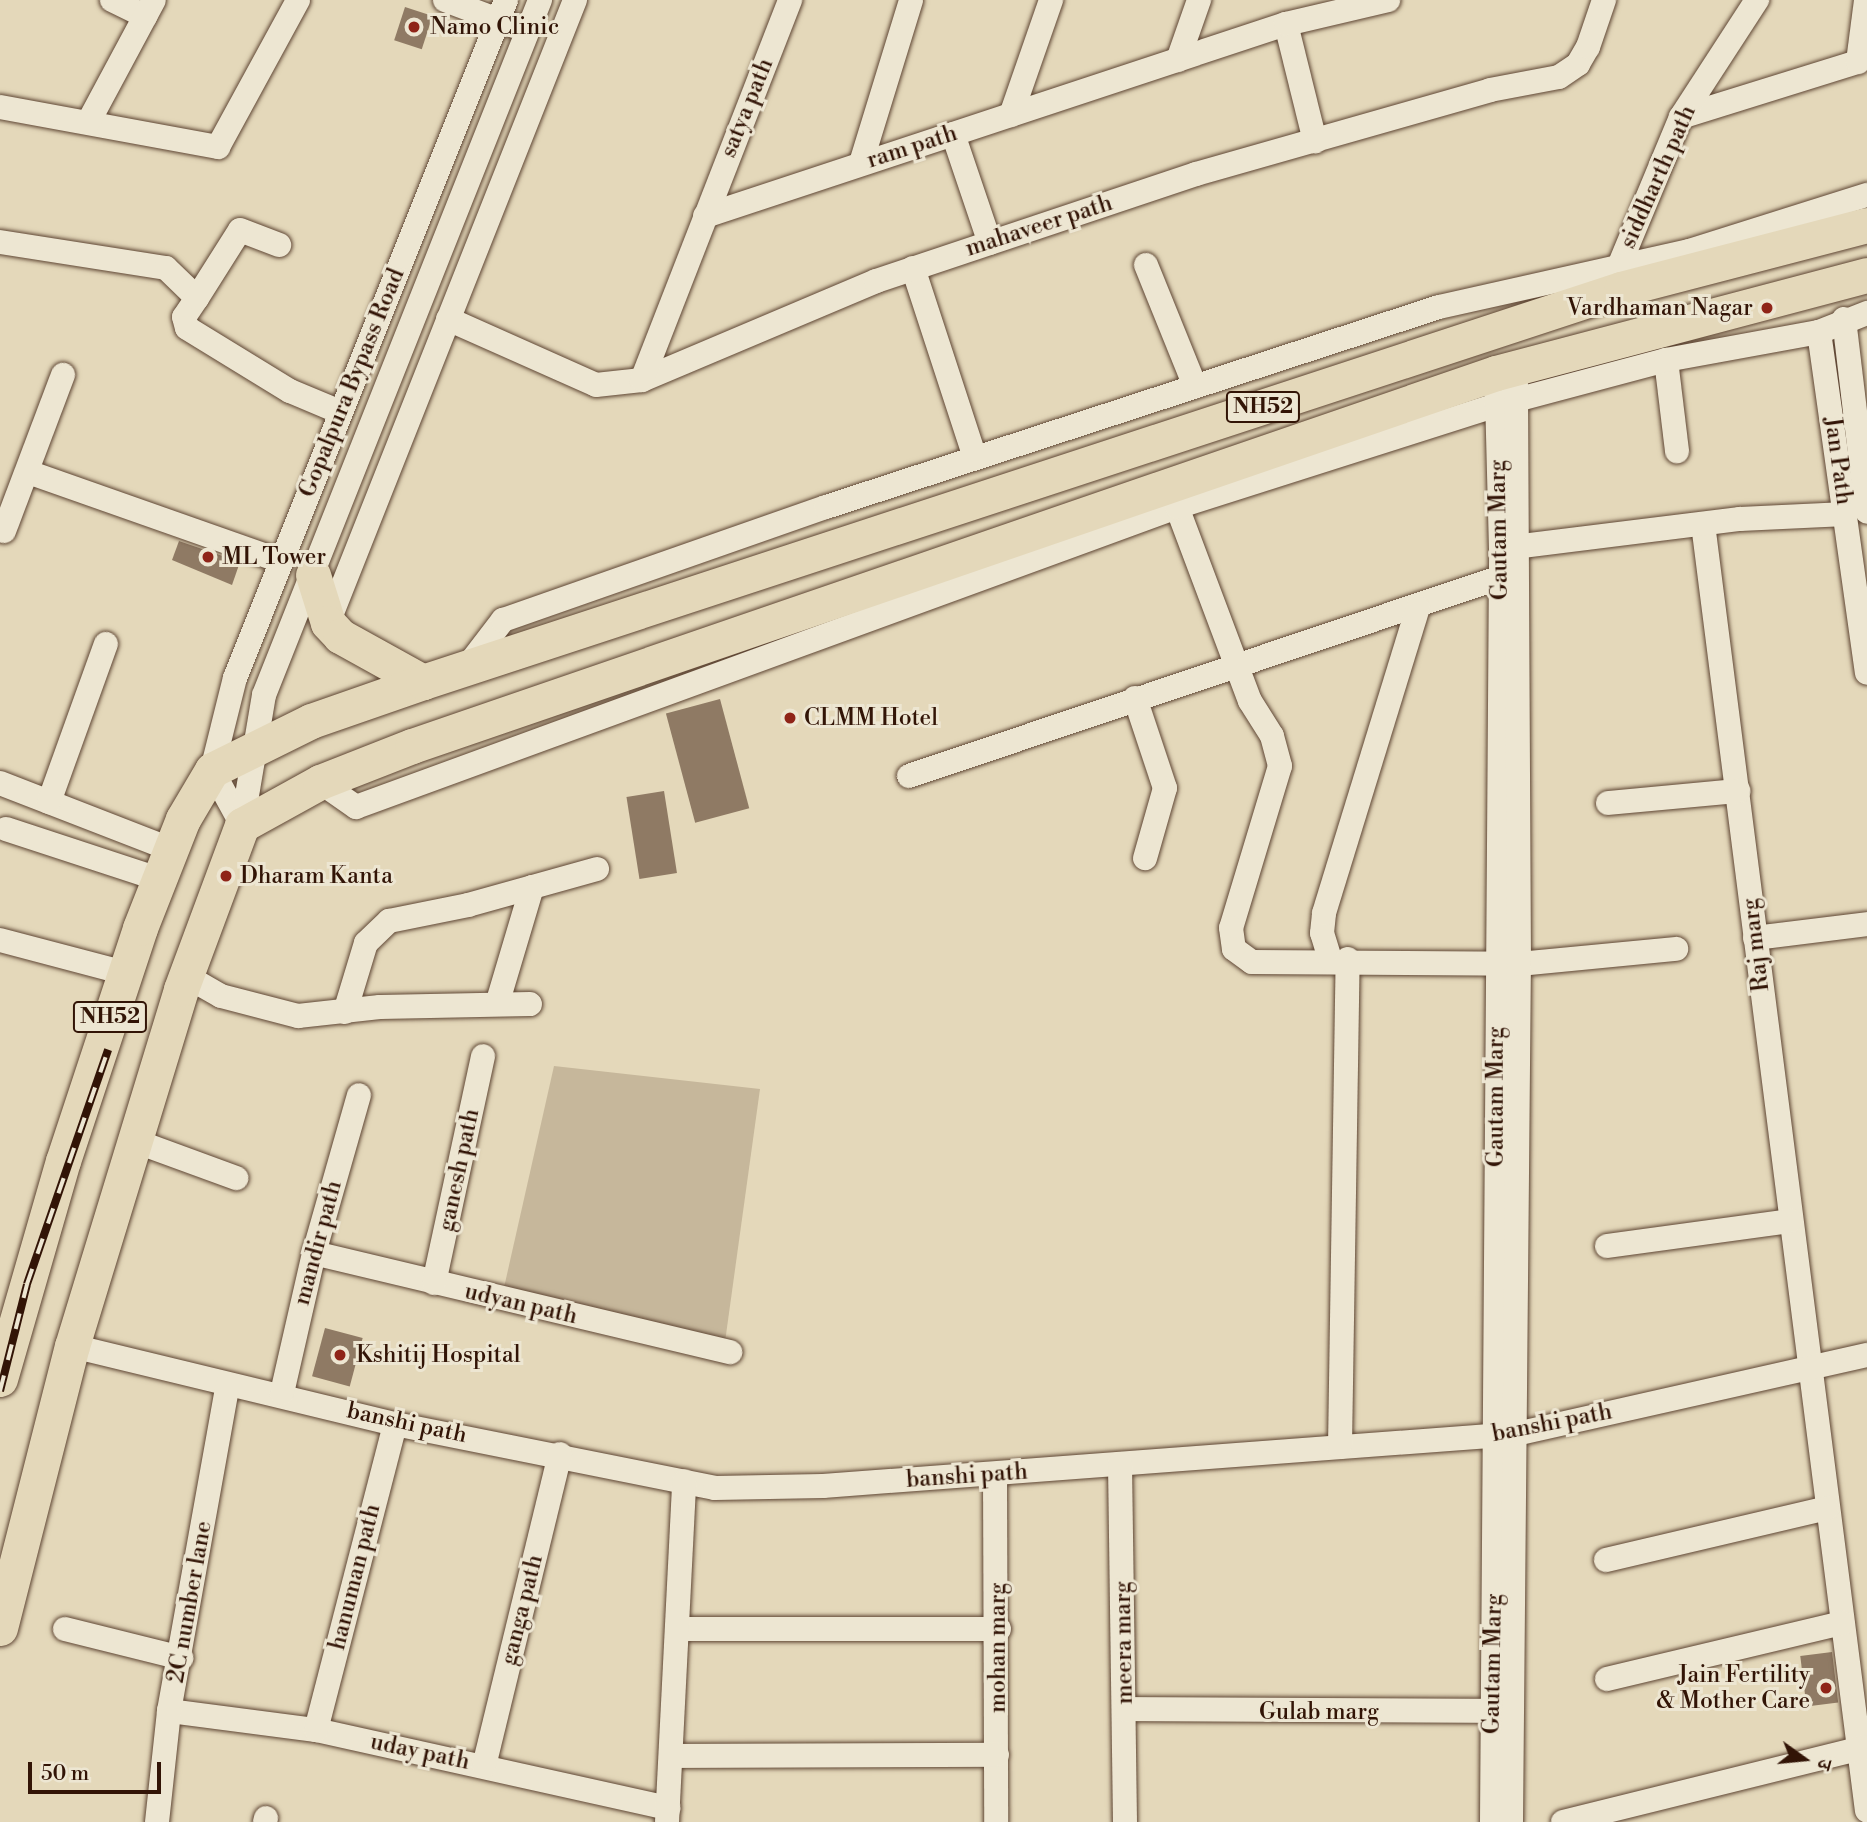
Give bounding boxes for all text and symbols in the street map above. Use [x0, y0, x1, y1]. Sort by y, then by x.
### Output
place label: Namo Clinic [430, 13, 559, 41]
marker: Namo Clinic [404, 17, 424, 37]
street label: satya path [715, 54, 779, 162]
street label: siddharth path [1614, 101, 1702, 253]
street label: ram path [863, 119, 961, 175]
street label: mahaveer path [962, 189, 1116, 263]
street label: Gopalpura Bypass Road [293, 265, 411, 501]
place label: Vardhaman Nagar [1567, 294, 1753, 322]
marker: Vardhaman Nagar [1759, 300, 1775, 316]
road number: NH52 [1224, 390, 1302, 424]
street label: Jan Path [1818, 415, 1858, 507]
street label: Gautam Marg [1484, 460, 1514, 600]
place label: ML Tower [222, 543, 326, 571]
marker: ML Tower [200, 549, 216, 565]
place label: CLMM Hotel [804, 704, 938, 732]
marker: CLMM Hotel [782, 710, 798, 726]
place label: Dharam Kanta [240, 862, 393, 890]
marker: Dharam Kanta [218, 868, 234, 884]
street label: Raj marg [1737, 897, 1775, 993]
road number: NH52 [72, 1000, 148, 1034]
street label: Gautam Marg [1482, 1027, 1510, 1167]
street label: ganesh path [433, 1106, 485, 1234]
street label: mandir path [288, 1178, 348, 1308]
street label: udyan path [462, 1278, 580, 1330]
place label: Kshitij Hospital [356, 1341, 520, 1369]
marker: Kshitij Hospital [330, 1345, 350, 1365]
street label: banshi path [345, 1397, 469, 1449]
street label: banshi path [1490, 1398, 1614, 1448]
street label: banshi path [905, 1458, 1029, 1494]
street label: hanuman path [324, 1501, 386, 1653]
street label: 2C number lane [162, 1519, 218, 1685]
street label: ganga path [495, 1552, 549, 1668]
street label: meera marg [1109, 1581, 1139, 1705]
street label: mohan marg [984, 1583, 1012, 1713]
street label: Gautam Marg [1478, 1594, 1508, 1734]
place label: Jain Fertility & Mother Care [1657, 1661, 1810, 1715]
marker: Jain Fertility & Mother Care [1816, 1678, 1836, 1698]
street label: Gulab marg [1259, 1698, 1379, 1726]
north arrow [1769, 1724, 1839, 1794]
street label: uday path [368, 1728, 472, 1776]
scale bar [32, 1748, 164, 1792]
text: उ [1811, 1757, 1837, 1772]
text: 50 m [41, 1761, 89, 1787]

